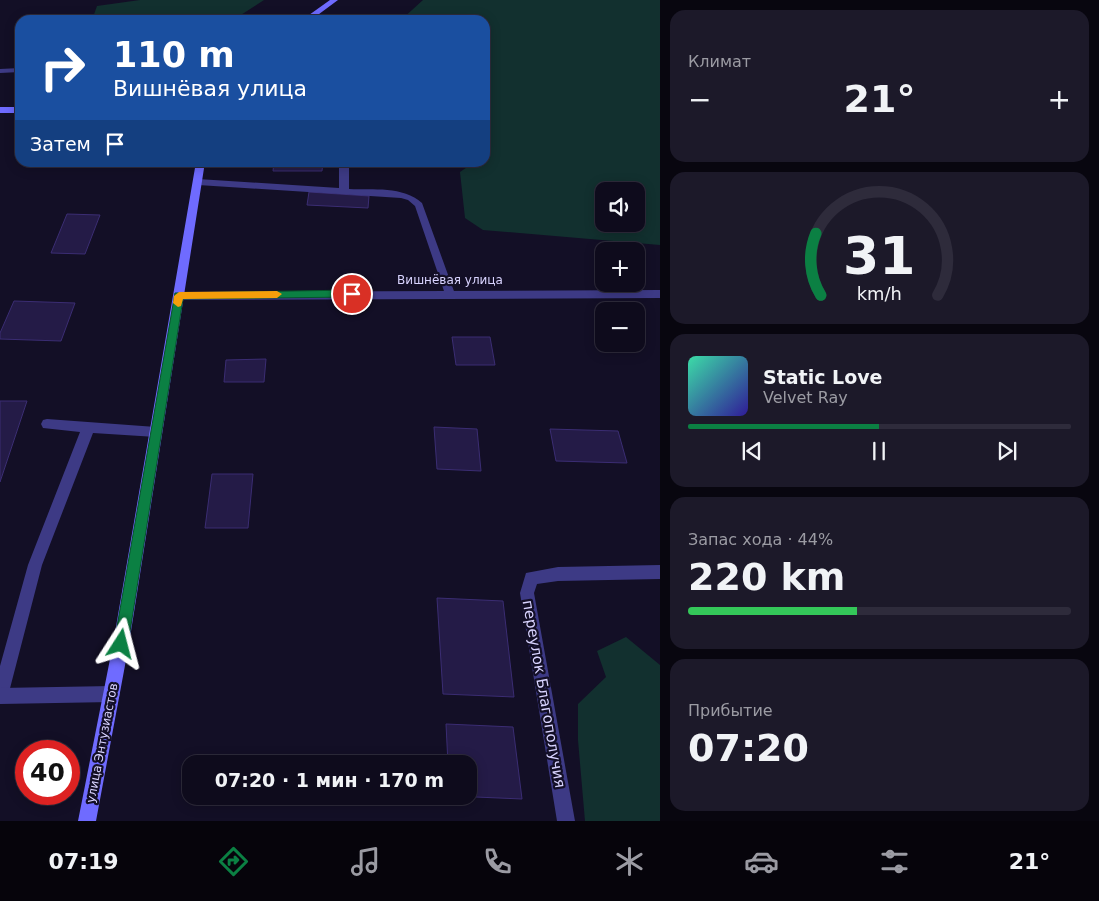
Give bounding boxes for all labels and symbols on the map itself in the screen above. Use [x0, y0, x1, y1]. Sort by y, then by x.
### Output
pin [331, 273, 373, 315]
street label: Вишнёвая улица [397, 273, 503, 287]
street label: переулок Благополучия [519, 599, 569, 789]
position arrow [94, 617, 146, 669]
street label: улица Энтузиастов [84, 682, 120, 804]
speed limit sign: 40 [15, 740, 80, 805]

